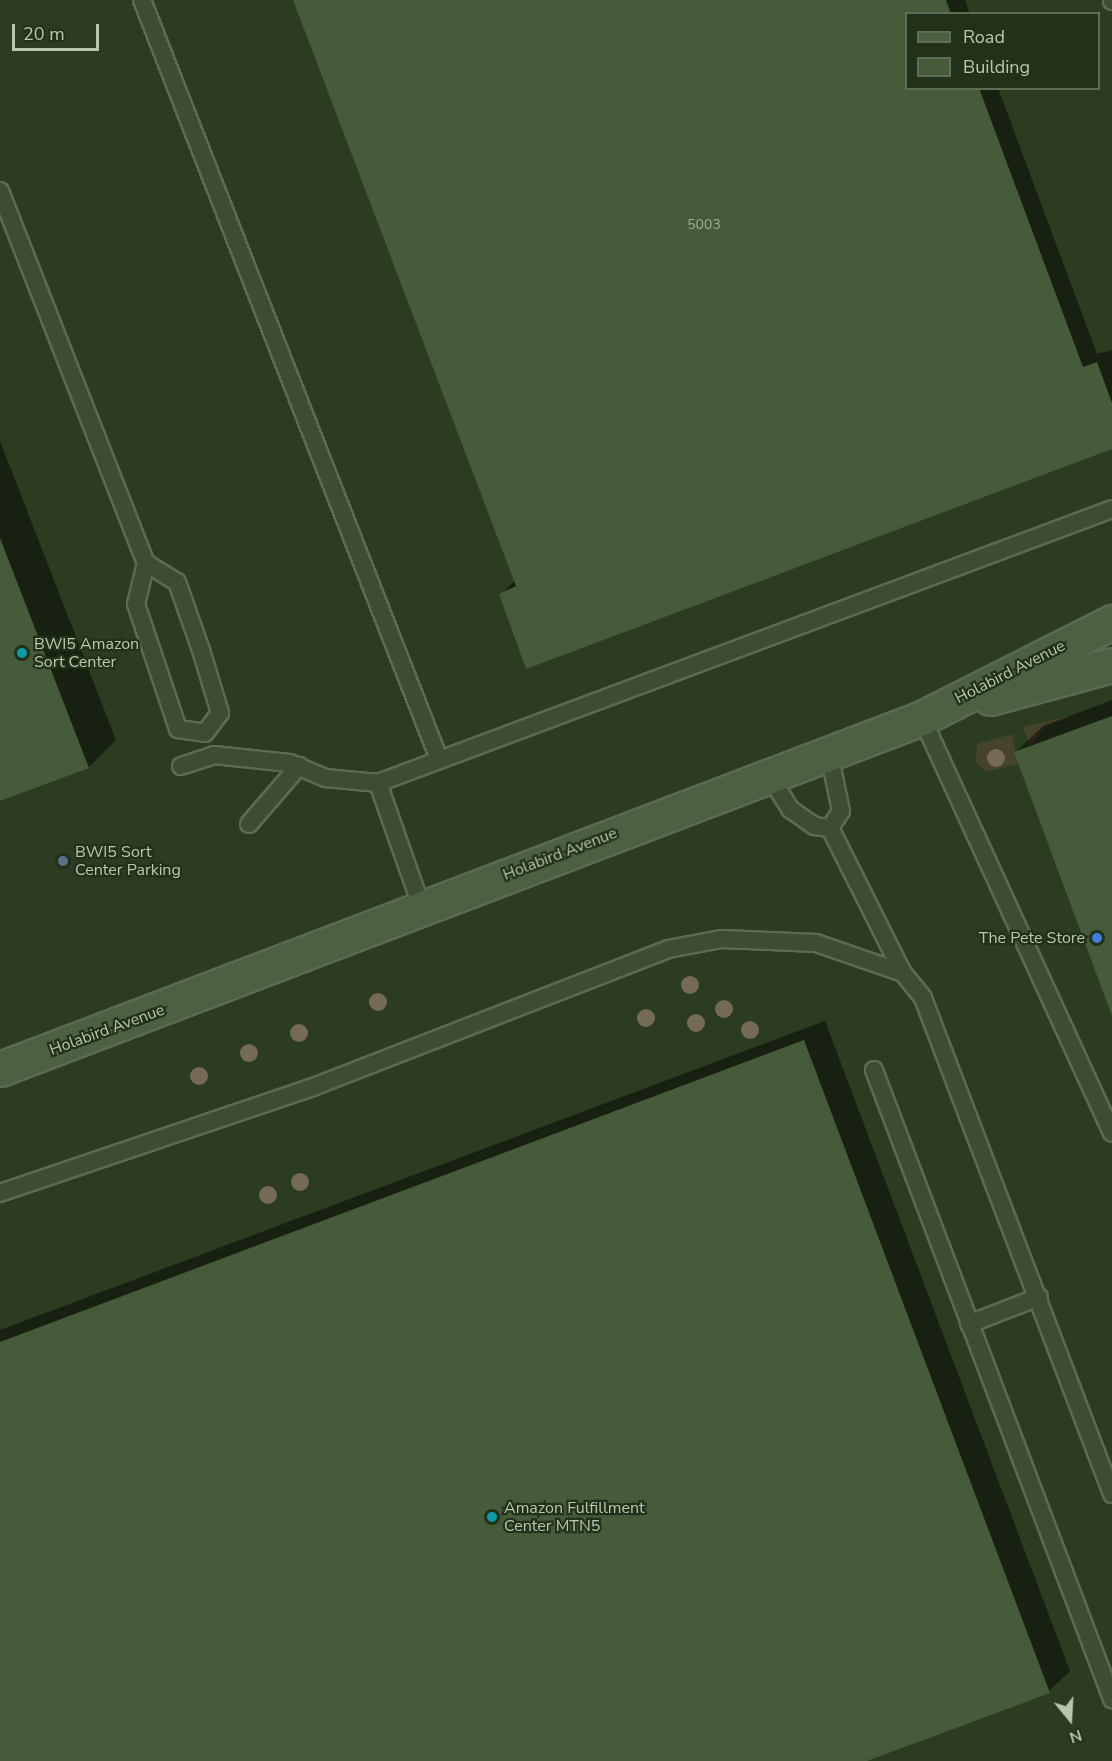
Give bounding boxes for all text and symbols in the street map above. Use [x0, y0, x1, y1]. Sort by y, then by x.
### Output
scale bar [15, 12, 102, 50]
legend [905, 12, 1100, 90]
text: 20 m [23, 22, 65, 46]
text: Road [963, 25, 1005, 49]
text: Building [963, 55, 1030, 79]
house number: 5003 [687, 217, 721, 233]
place label: BWI5 Amazon Sort Center [34, 634, 139, 672]
street label: Holabird Avenue [952, 636, 1068, 708]
marker: BWI5 Amazon Sort Center [15, 646, 29, 660]
street label: Holabird Avenue [500, 823, 620, 885]
place label: BWI5 Sort Center Parking [75, 842, 181, 880]
marker: BWI5 Sort Center Parking [56, 854, 70, 868]
place label: The Pete Store [979, 928, 1085, 948]
marker: The Pete Store [1090, 931, 1104, 945]
street label: Holabird Avenue [47, 1000, 167, 1060]
place label: Amazon Fulfillment Center MTN5 [504, 1498, 645, 1536]
marker: Amazon Fulfillment Center MTN5 [485, 1510, 499, 1524]
north arrow [1040, 1689, 1100, 1749]
text: N [1066, 1724, 1085, 1748]

